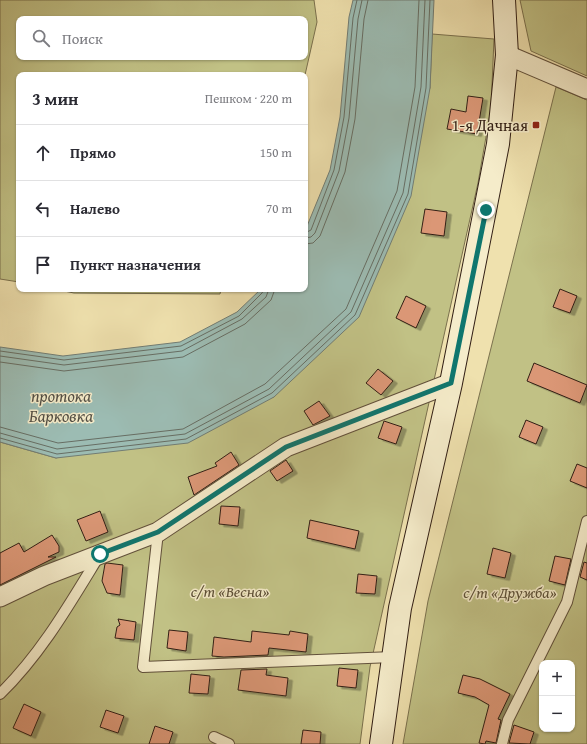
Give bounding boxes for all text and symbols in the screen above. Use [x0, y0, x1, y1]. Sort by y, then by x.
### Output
search box [16, 16, 308, 60]
icon: search [30, 27, 52, 49]
text: Поиск [62, 28, 103, 49]
text: 3 мин [32, 86, 78, 111]
text: Пешком · 220 m [205, 89, 292, 108]
place label: 1-я Дачная [452, 113, 528, 137]
marker: 1-я Дачная [531, 120, 541, 130]
icon: ahead [32, 142, 54, 164]
text: Прямо [70, 142, 116, 163]
text: 150 m [260, 143, 292, 162]
icon: left [32, 198, 54, 220]
text: Налево [70, 198, 120, 219]
text: 70 m [266, 199, 292, 218]
route end [477, 201, 495, 219]
icon: arrive [32, 254, 54, 276]
text: Пункт назначения [70, 254, 201, 275]
water label: протока Барковка [29, 383, 93, 428]
route start [91, 545, 109, 563]
park label: с/т «Весна» [191, 579, 269, 603]
park label: с/т «Дружба» [463, 580, 557, 604]
map controls [539, 660, 575, 732]
button: + [539, 660, 575, 696]
button: − [539, 696, 575, 732]

